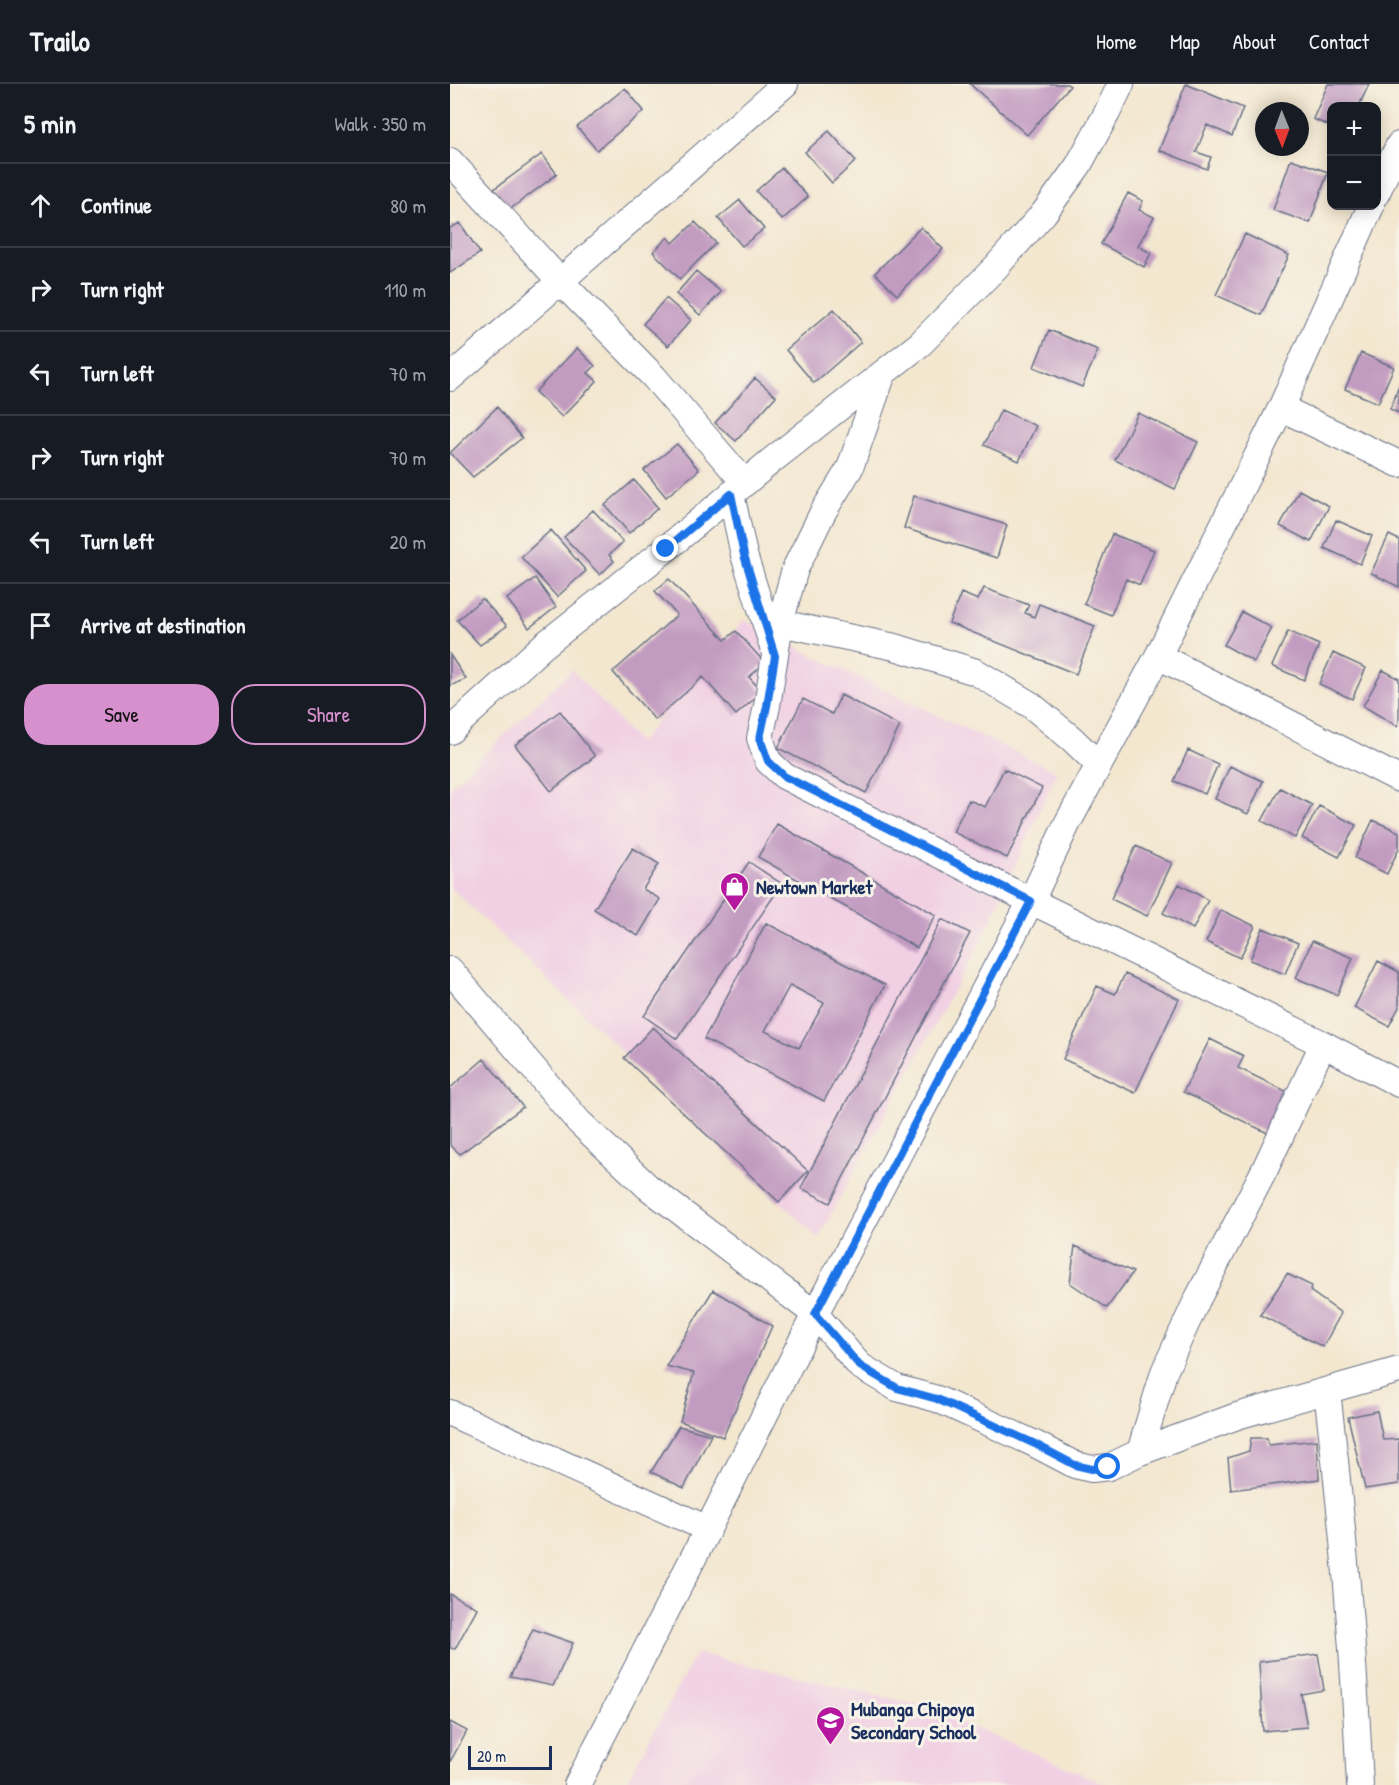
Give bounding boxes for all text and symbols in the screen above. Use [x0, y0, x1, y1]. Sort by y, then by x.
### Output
text: Trailo [30, 22, 90, 60]
text: Home [1096, 27, 1137, 56]
text: Map [1170, 27, 1200, 56]
text: About [1233, 27, 1276, 56]
text: Contact [1309, 27, 1369, 56]
north arrow [1255, 102, 1309, 156]
map controls [1327, 102, 1381, 210]
button: + [1327, 102, 1381, 156]
text: 5 min [24, 106, 76, 141]
text: Walk · 350 m [334, 110, 426, 137]
button: − [1327, 156, 1381, 210]
icon: ahead [24, 189, 57, 222]
text: Continue [81, 190, 152, 220]
text: 80 m [390, 192, 426, 219]
icon: right [24, 273, 57, 306]
text: Turn right [81, 274, 164, 304]
text: 110 m [384, 276, 426, 303]
icon: left [24, 357, 57, 390]
text: Turn left [81, 358, 154, 388]
text: 70 m [389, 360, 426, 387]
icon: right [24, 441, 57, 474]
text: Turn right [81, 442, 164, 472]
text: 70 m [389, 444, 426, 471]
icon: left [24, 525, 57, 558]
text: Turn left [81, 526, 154, 556]
text: 20 m [389, 528, 426, 555]
route end [652, 535, 678, 561]
icon: arrive [24, 609, 57, 642]
text: Arrive at destination [81, 610, 246, 640]
button: Save [24, 684, 219, 745]
button: Share [231, 684, 426, 745]
shop icon: Newtown Market [719, 870, 751, 912]
place label: Newtown Market [756, 873, 873, 900]
route start [1094, 1453, 1120, 1479]
place label: Mubanga Chipoya Secondary School [851, 1695, 977, 1746]
school or university icon: Mubanga Chipoya Secondary School [814, 1704, 846, 1746]
scale bar [468, 1743, 552, 1770]
text: 20 m [477, 1745, 506, 1767]

